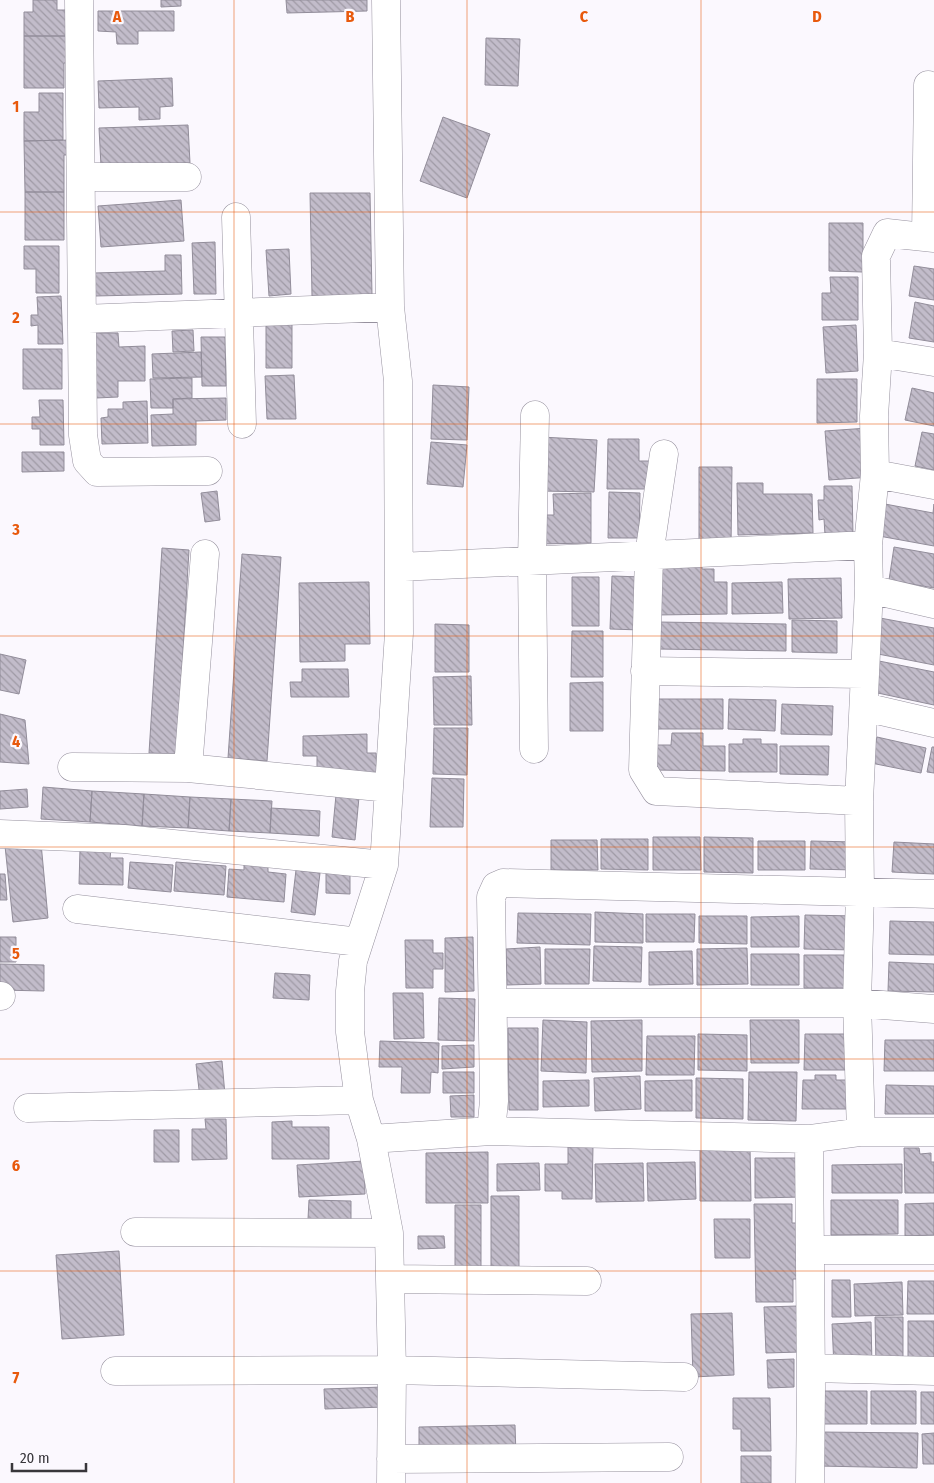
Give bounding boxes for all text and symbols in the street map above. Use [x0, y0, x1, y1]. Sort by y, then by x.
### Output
text: A [112, 7, 122, 26]
text: B [346, 7, 355, 26]
text: C [580, 7, 589, 26]
text: D [812, 7, 822, 26]
text: 1 [13, 97, 19, 116]
text: 2 [11, 308, 20, 327]
text: 3 [11, 520, 20, 539]
text: 4 [12, 732, 20, 751]
text: 5 [12, 944, 20, 963]
text: 6 [12, 1156, 20, 1175]
text: 7 [13, 1368, 20, 1387]
scale bar [12, 1440, 86, 1472]
text: 20 m [20, 1449, 50, 1467]

